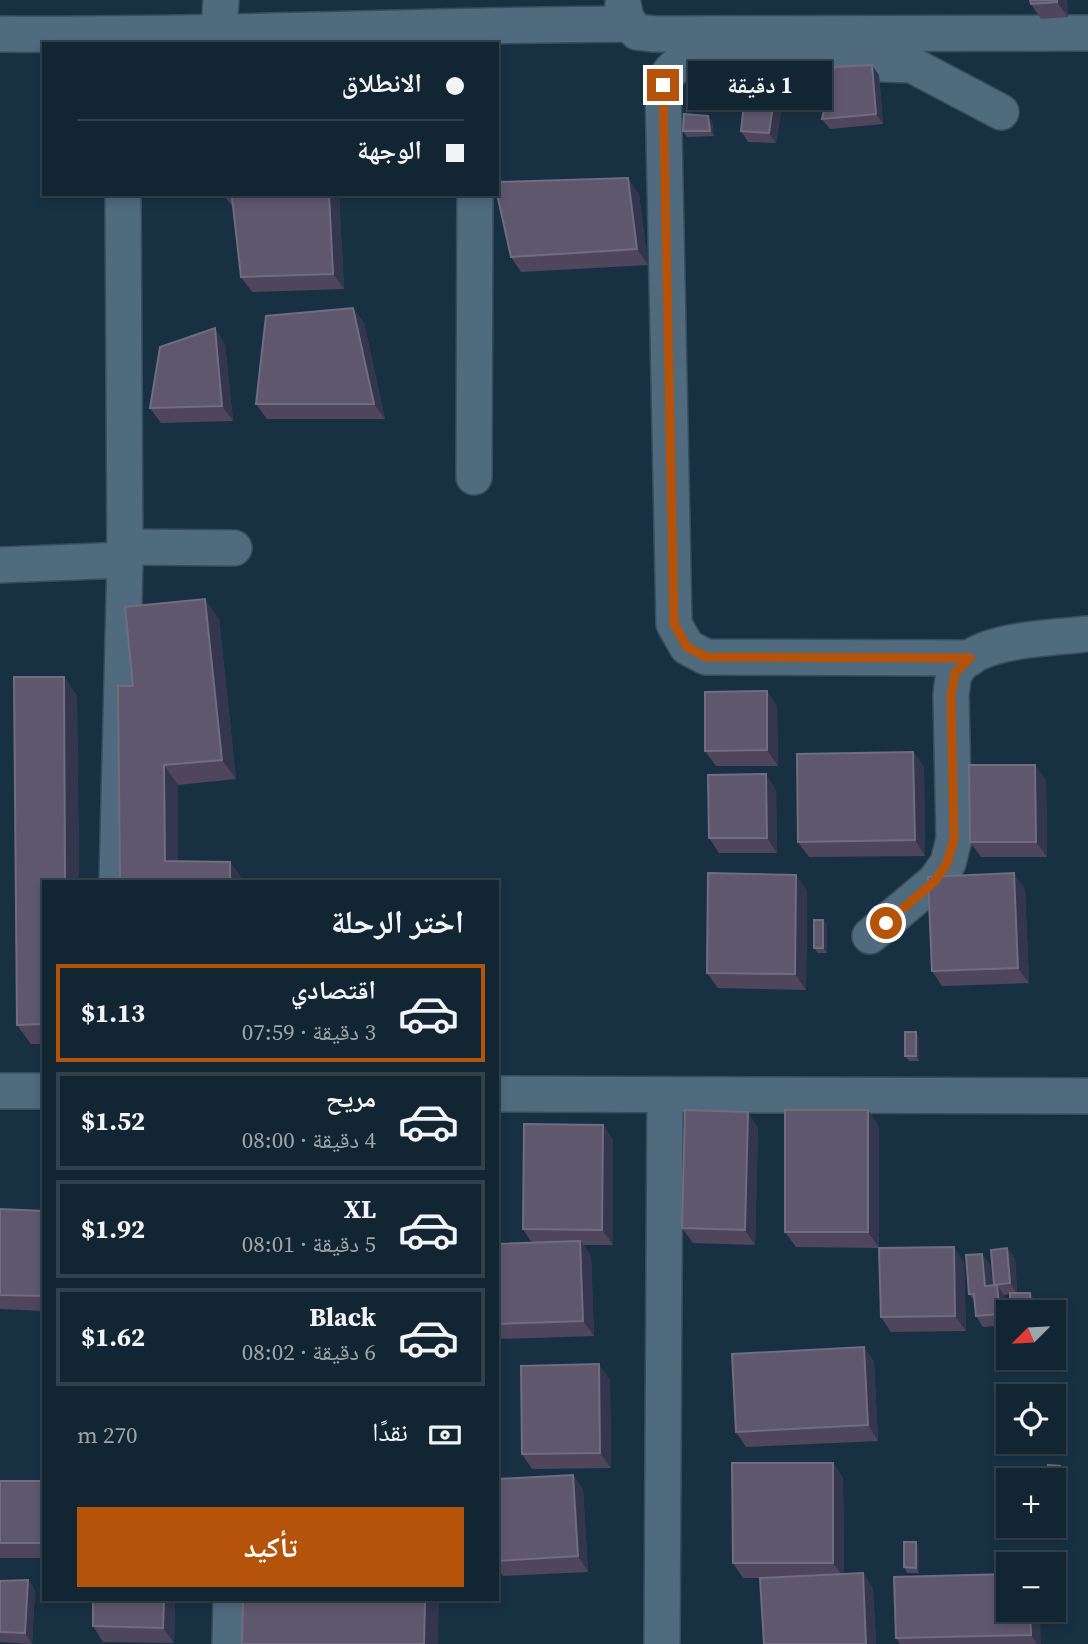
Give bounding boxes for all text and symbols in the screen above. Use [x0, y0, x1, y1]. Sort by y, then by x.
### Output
callout: 1 دقيقة [688, 60, 831, 110]
text: الانطلاق [342, 65, 422, 101]
route end [647, 69, 679, 101]
text: 1 دقيقة [727, 69, 793, 101]
text: الوجهة [357, 132, 422, 168]
text: اختر الرحلة [331, 900, 464, 944]
route start [870, 907, 902, 939]
text: اقتصادي [291, 972, 376, 1008]
icon: car [397, 982, 460, 1045]
text: $1.13 [81, 995, 145, 1031]
text: 3 دقيقة · 07:59 [242, 1016, 376, 1048]
text: مريح [326, 1080, 376, 1116]
icon: car [397, 1090, 460, 1153]
text: $1.52 [81, 1103, 145, 1139]
text: 4 دقيقة · 08:00 [242, 1124, 376, 1156]
text: XL [344, 1191, 376, 1227]
icon: car [397, 1198, 460, 1261]
text: $1.92 [81, 1211, 145, 1247]
text: 5 دقيقة · 08:01 [242, 1228, 376, 1260]
text: Black [309, 1299, 376, 1335]
north arrow [996, 1300, 1066, 1370]
map controls [996, 1300, 1066, 1622]
icon: car [397, 1306, 460, 1369]
text: $1.62 [81, 1319, 145, 1355]
text: 6 دقيقة · 08:02 [242, 1336, 376, 1368]
button: locate [996, 1384, 1066, 1454]
text: نقدًا [372, 1414, 408, 1450]
icon: cash [426, 1416, 464, 1454]
text: 270 m [77, 1419, 138, 1451]
button: + [996, 1468, 1066, 1538]
button: تأكيد [77, 1507, 464, 1587]
button: − [996, 1552, 1066, 1622]

